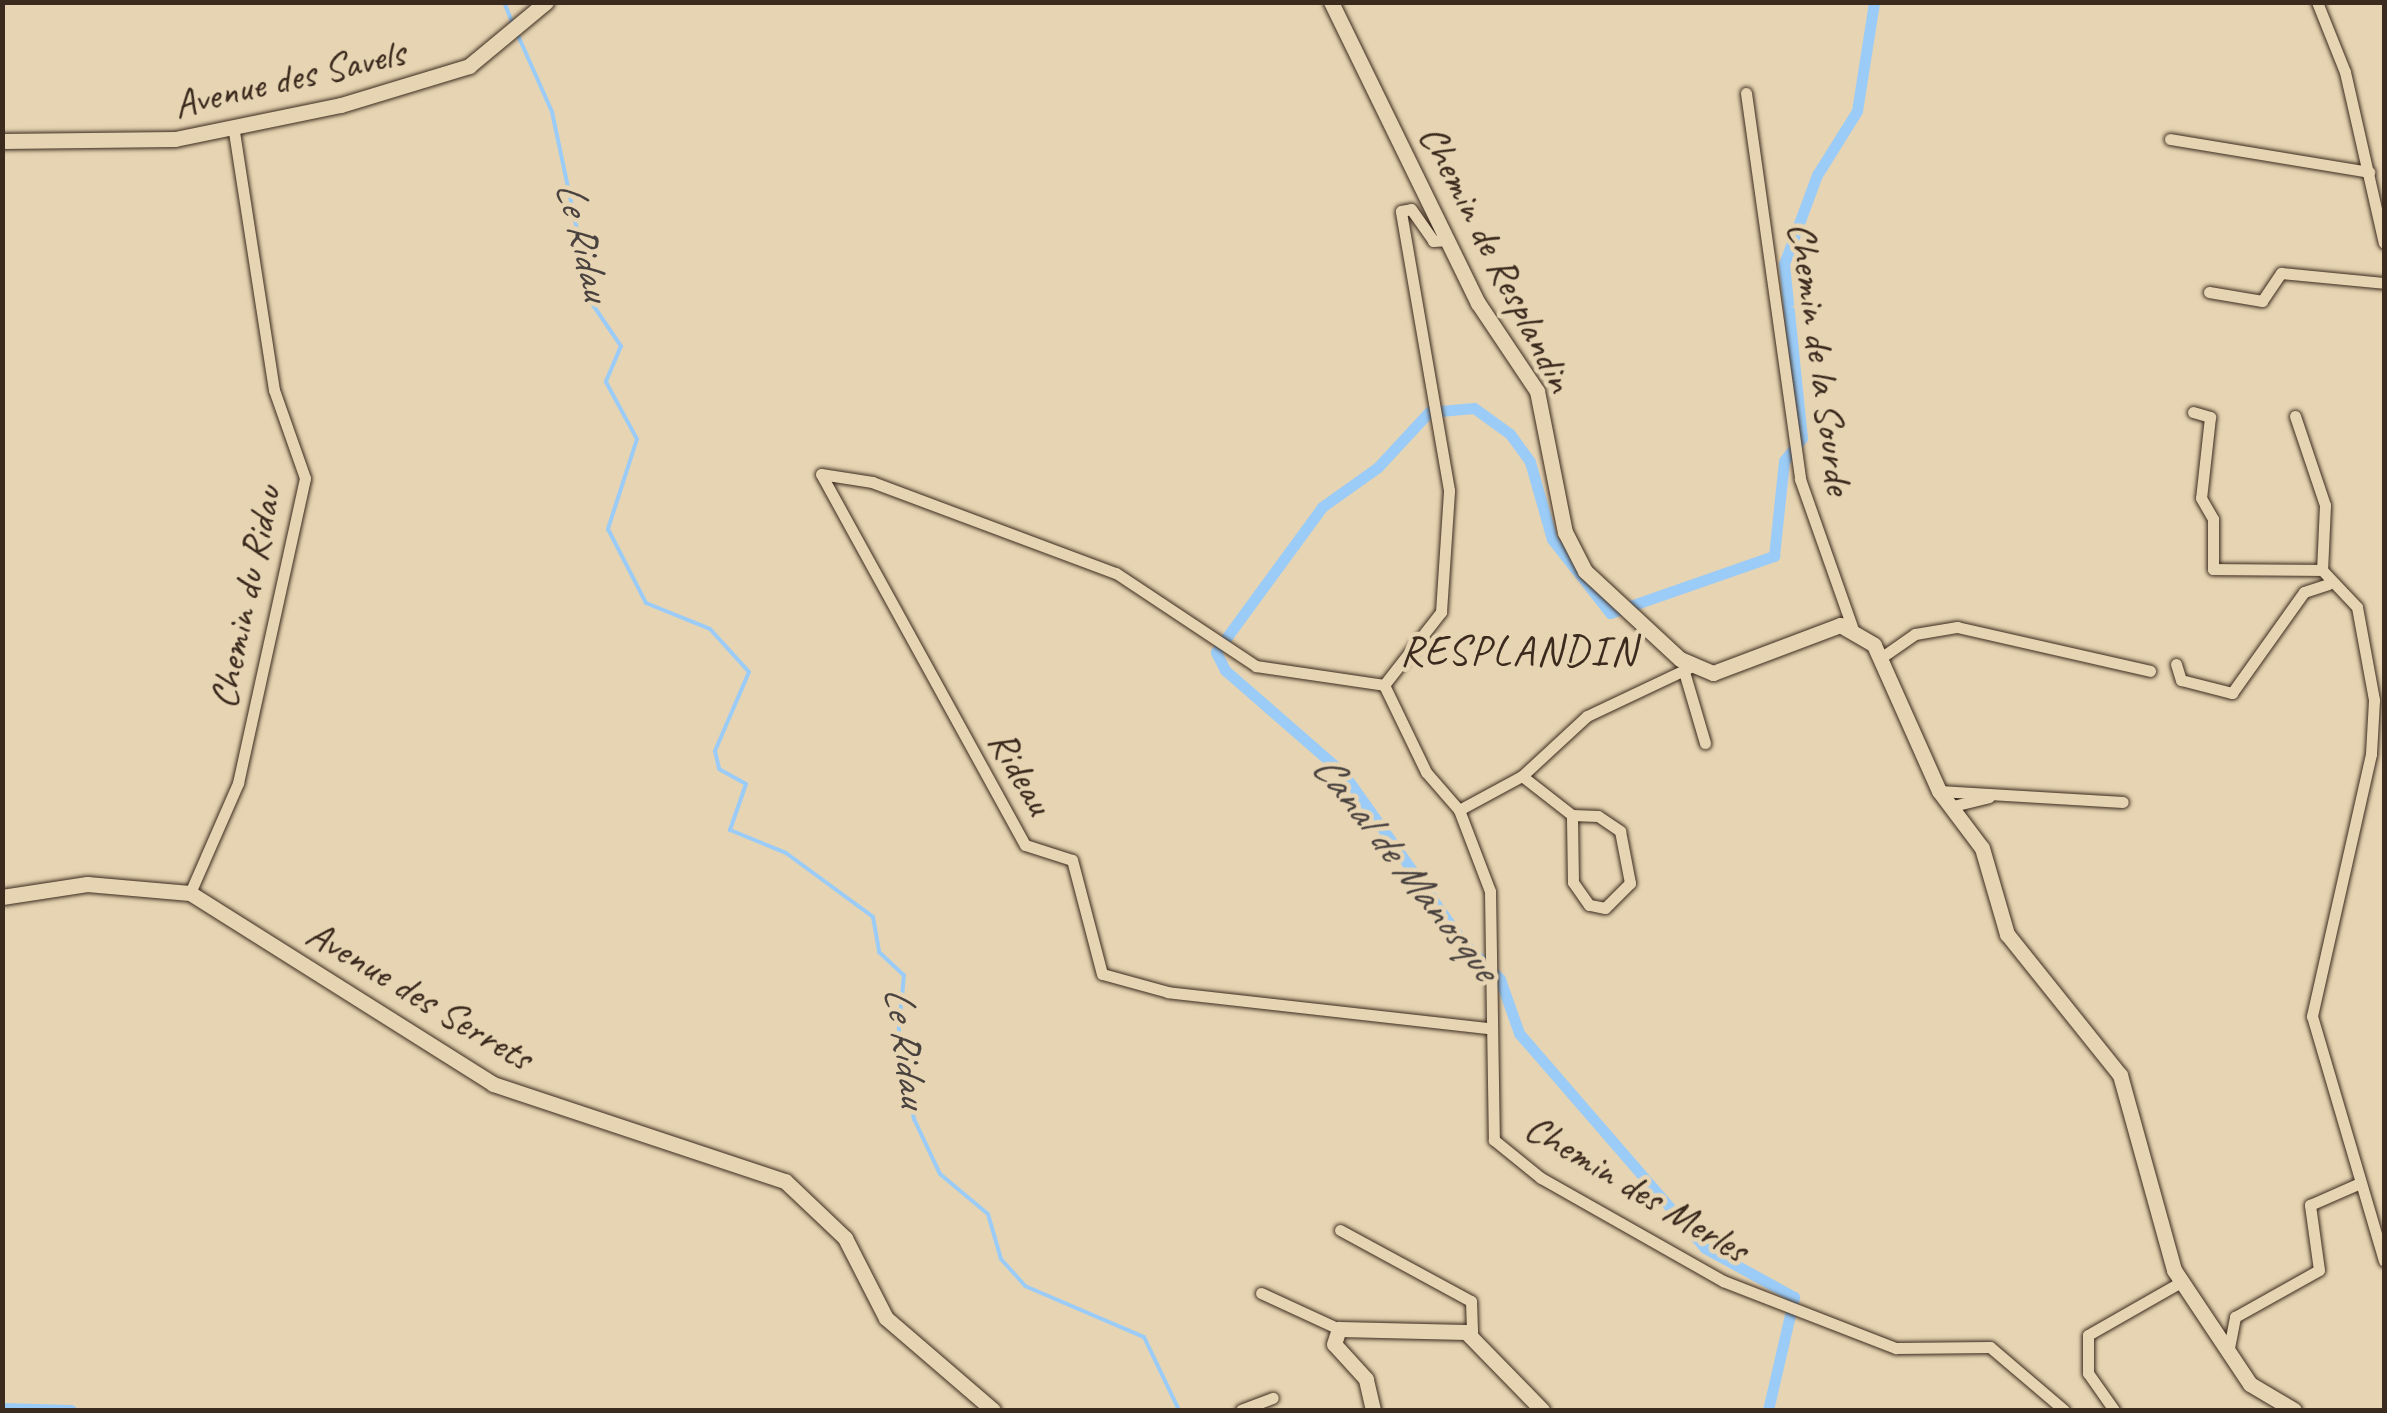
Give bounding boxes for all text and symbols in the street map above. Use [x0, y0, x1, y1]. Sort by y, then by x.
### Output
street label: Avenue des Savels [169, 28, 409, 128]
street label: Chemin de Resplandin [1409, 116, 1585, 400]
water label: Le Ridau [544, 175, 622, 305]
street label: Chemin de la Sourde [1778, 219, 1864, 497]
street label: Chemin du Ridau [198, 482, 292, 712]
district label: RESPLANDIN [1401, 626, 1637, 676]
street label: Rideau [978, 722, 1064, 822]
water label: Canal de Manosque [1301, 744, 1509, 990]
street label: Avenue des Serrets [299, 909, 541, 1081]
water label: Le Ridau [873, 983, 939, 1109]
street label: Chemin des Merles [1517, 1103, 1757, 1273]

